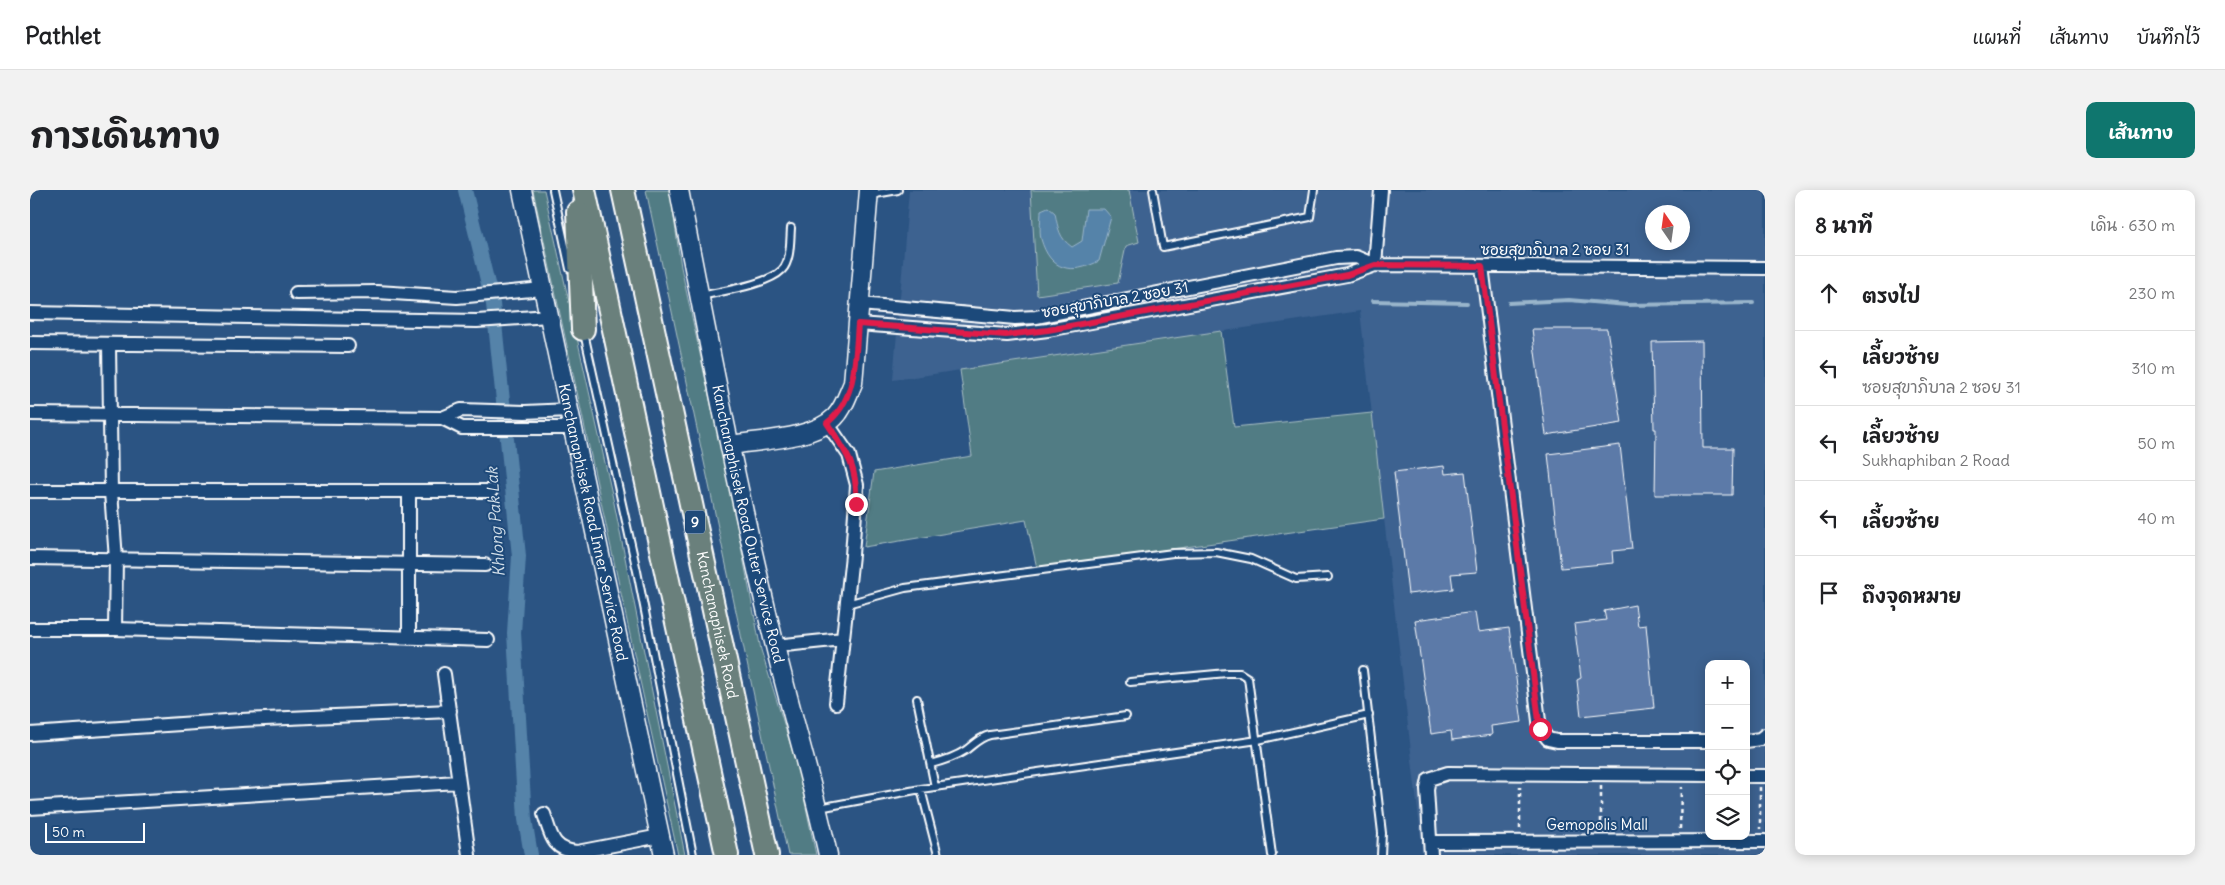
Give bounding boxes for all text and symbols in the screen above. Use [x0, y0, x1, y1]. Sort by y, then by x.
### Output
text: Pathlet [25, 20, 101, 50]
text: แผนที่ [1973, 26, 2021, 49]
text: เส้นทาง [2049, 26, 2109, 49]
text: บันทึกไว้ [2137, 26, 2200, 49]
button: เส้นทาง [2086, 102, 2195, 158]
text: การเดินทาง [30, 113, 220, 157]
north arrow [1645, 205, 1690, 250]
text: 8 นาที [1815, 212, 1873, 239]
text: เดิน · 630 m [2090, 215, 2175, 235]
street label: ซอยสุขาภิบาล 2 ซอย 31 [1481, 240, 1629, 261]
street label: ซอยสุขาภิบาล 2 ซอย 31 [1040, 277, 1190, 324]
icon: ahead [1815, 279, 1843, 307]
text: 230 m [2129, 283, 2175, 303]
text: ตรงไป [1862, 284, 1920, 308]
text: เลี้ยวซ้าย [1862, 345, 1939, 369]
icon: left [1815, 354, 1843, 382]
text: 310 m [2131, 358, 2175, 378]
text: ซอยสุขาภิบาล 2 ซอย 31 [1862, 377, 2021, 397]
street label: Kanchanaphisek Road Inner Service Road [555, 382, 632, 663]
street label: Kanchanaphisek Road Outer Service Road [708, 383, 790, 665]
text: เลี้ยวซ้าย [1862, 424, 1939, 448]
icon: left [1815, 429, 1843, 457]
text: 50 m [2137, 433, 2175, 453]
text: Sukhaphiban 2 Road [1862, 450, 2010, 470]
water label: Khlong Pak Lak [481, 465, 509, 578]
route end [845, 493, 868, 516]
icon: left [1815, 504, 1843, 532]
text: 40 m [2137, 508, 2175, 528]
text: เลี้ยวซ้าย [1862, 509, 1939, 533]
road number: 9 [685, 511, 705, 534]
street label: Kanchanaphisek Road [693, 550, 741, 700]
icon: arrive [1815, 579, 1843, 607]
text: ถึงจุดหมาย [1862, 584, 1961, 608]
map controls [1705, 660, 1750, 840]
button: + [1705, 660, 1750, 705]
button: − [1705, 705, 1750, 750]
route start [1529, 718, 1552, 741]
button: locate [1705, 750, 1750, 795]
button: layers [1705, 795, 1750, 840]
street label: Gemopolis Mall [1546, 815, 1648, 834]
scale bar [45, 820, 145, 843]
text: 50 m [52, 823, 85, 841]

